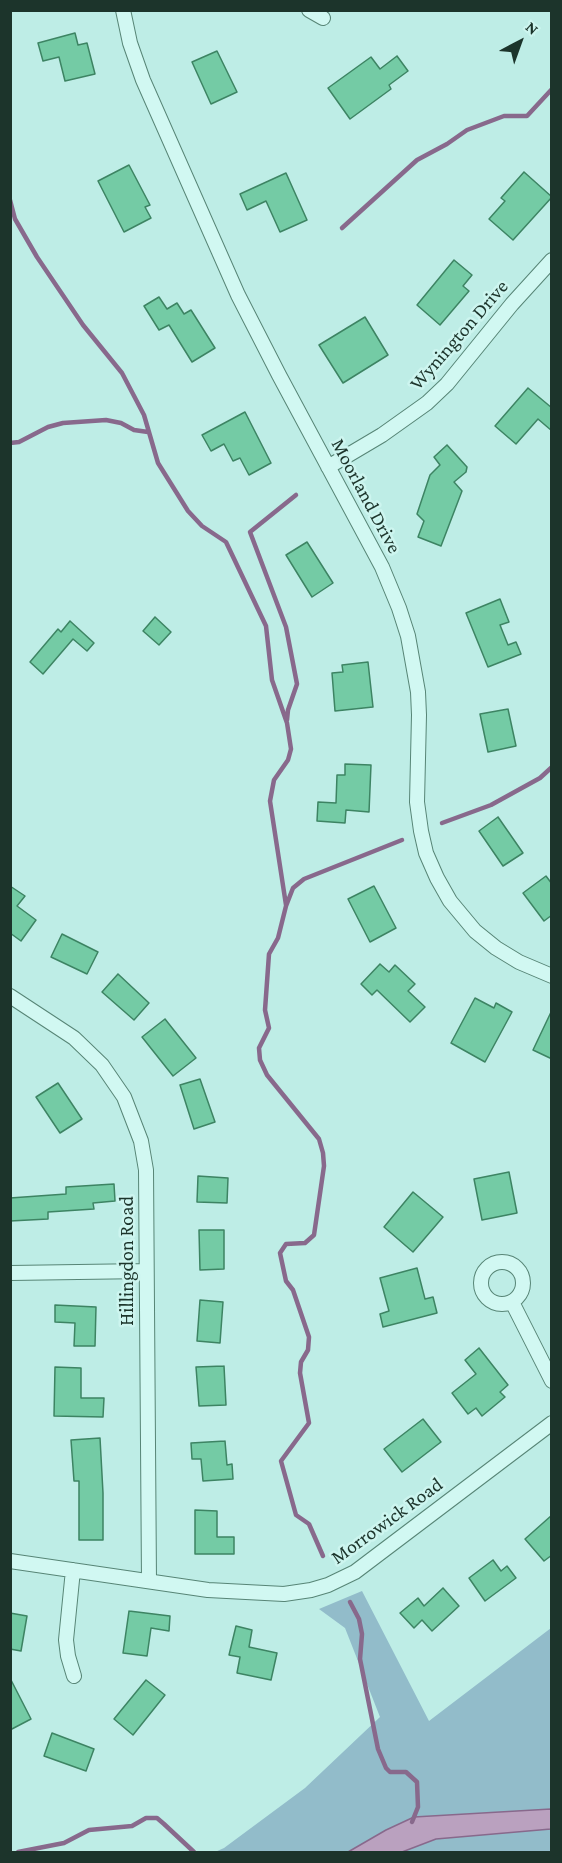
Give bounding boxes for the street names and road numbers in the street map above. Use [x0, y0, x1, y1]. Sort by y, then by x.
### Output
street label: Wynington Drive [405, 275, 513, 395]
street label: Moorland Drive [326, 435, 406, 557]
street label: Hillingdon Road [115, 1196, 139, 1326]
street label: Morrowick Road [326, 1472, 448, 1570]

